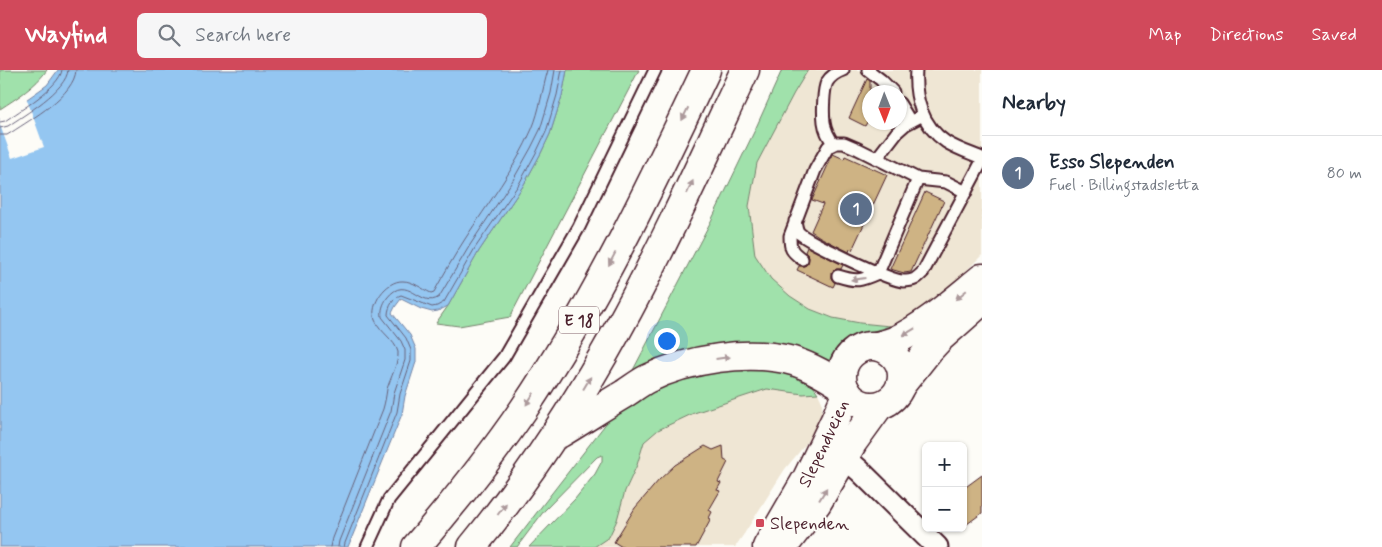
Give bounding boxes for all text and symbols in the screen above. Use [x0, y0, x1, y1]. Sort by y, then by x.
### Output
search box [137, 13, 487, 58]
text: Wayfind [25, 20, 107, 51]
icon: search [155, 21, 183, 49]
text: Search here [195, 23, 291, 48]
text: Map [1149, 23, 1182, 47]
text: Directions [1210, 23, 1284, 47]
text: Saved [1312, 23, 1357, 47]
north arrow [862, 85, 907, 130]
text: Nearby [1002, 89, 1066, 117]
one-way arrow [681, 107, 689, 121]
text: Esso Slependen [1049, 150, 1175, 175]
text: 1 [1014, 163, 1022, 184]
text: 80 m [1327, 163, 1362, 184]
text: Fuel · Billingstadsletta [1049, 175, 1199, 196]
one-way arrow [686, 180, 694, 194]
pin: 1 [840, 190, 872, 228]
one-way arrow [607, 252, 616, 266]
one-way arrow [850, 275, 866, 283]
one-way arrow [956, 289, 968, 301]
road number: E 18 [559, 306, 599, 334]
your location [654, 328, 680, 354]
one-way arrow [902, 328, 917, 336]
one-way arrow [715, 354, 731, 362]
one-way arrow [582, 377, 591, 390]
one-way arrow [525, 393, 534, 406]
street label: Slependveien [793, 396, 855, 492]
map controls [922, 442, 967, 532]
button: + [922, 442, 967, 487]
one-way arrow [818, 487, 827, 500]
button: − [922, 487, 967, 532]
one-way arrow [497, 503, 508, 516]
place label: Slependen [770, 512, 849, 536]
marker: Slependen [754, 517, 766, 529]

